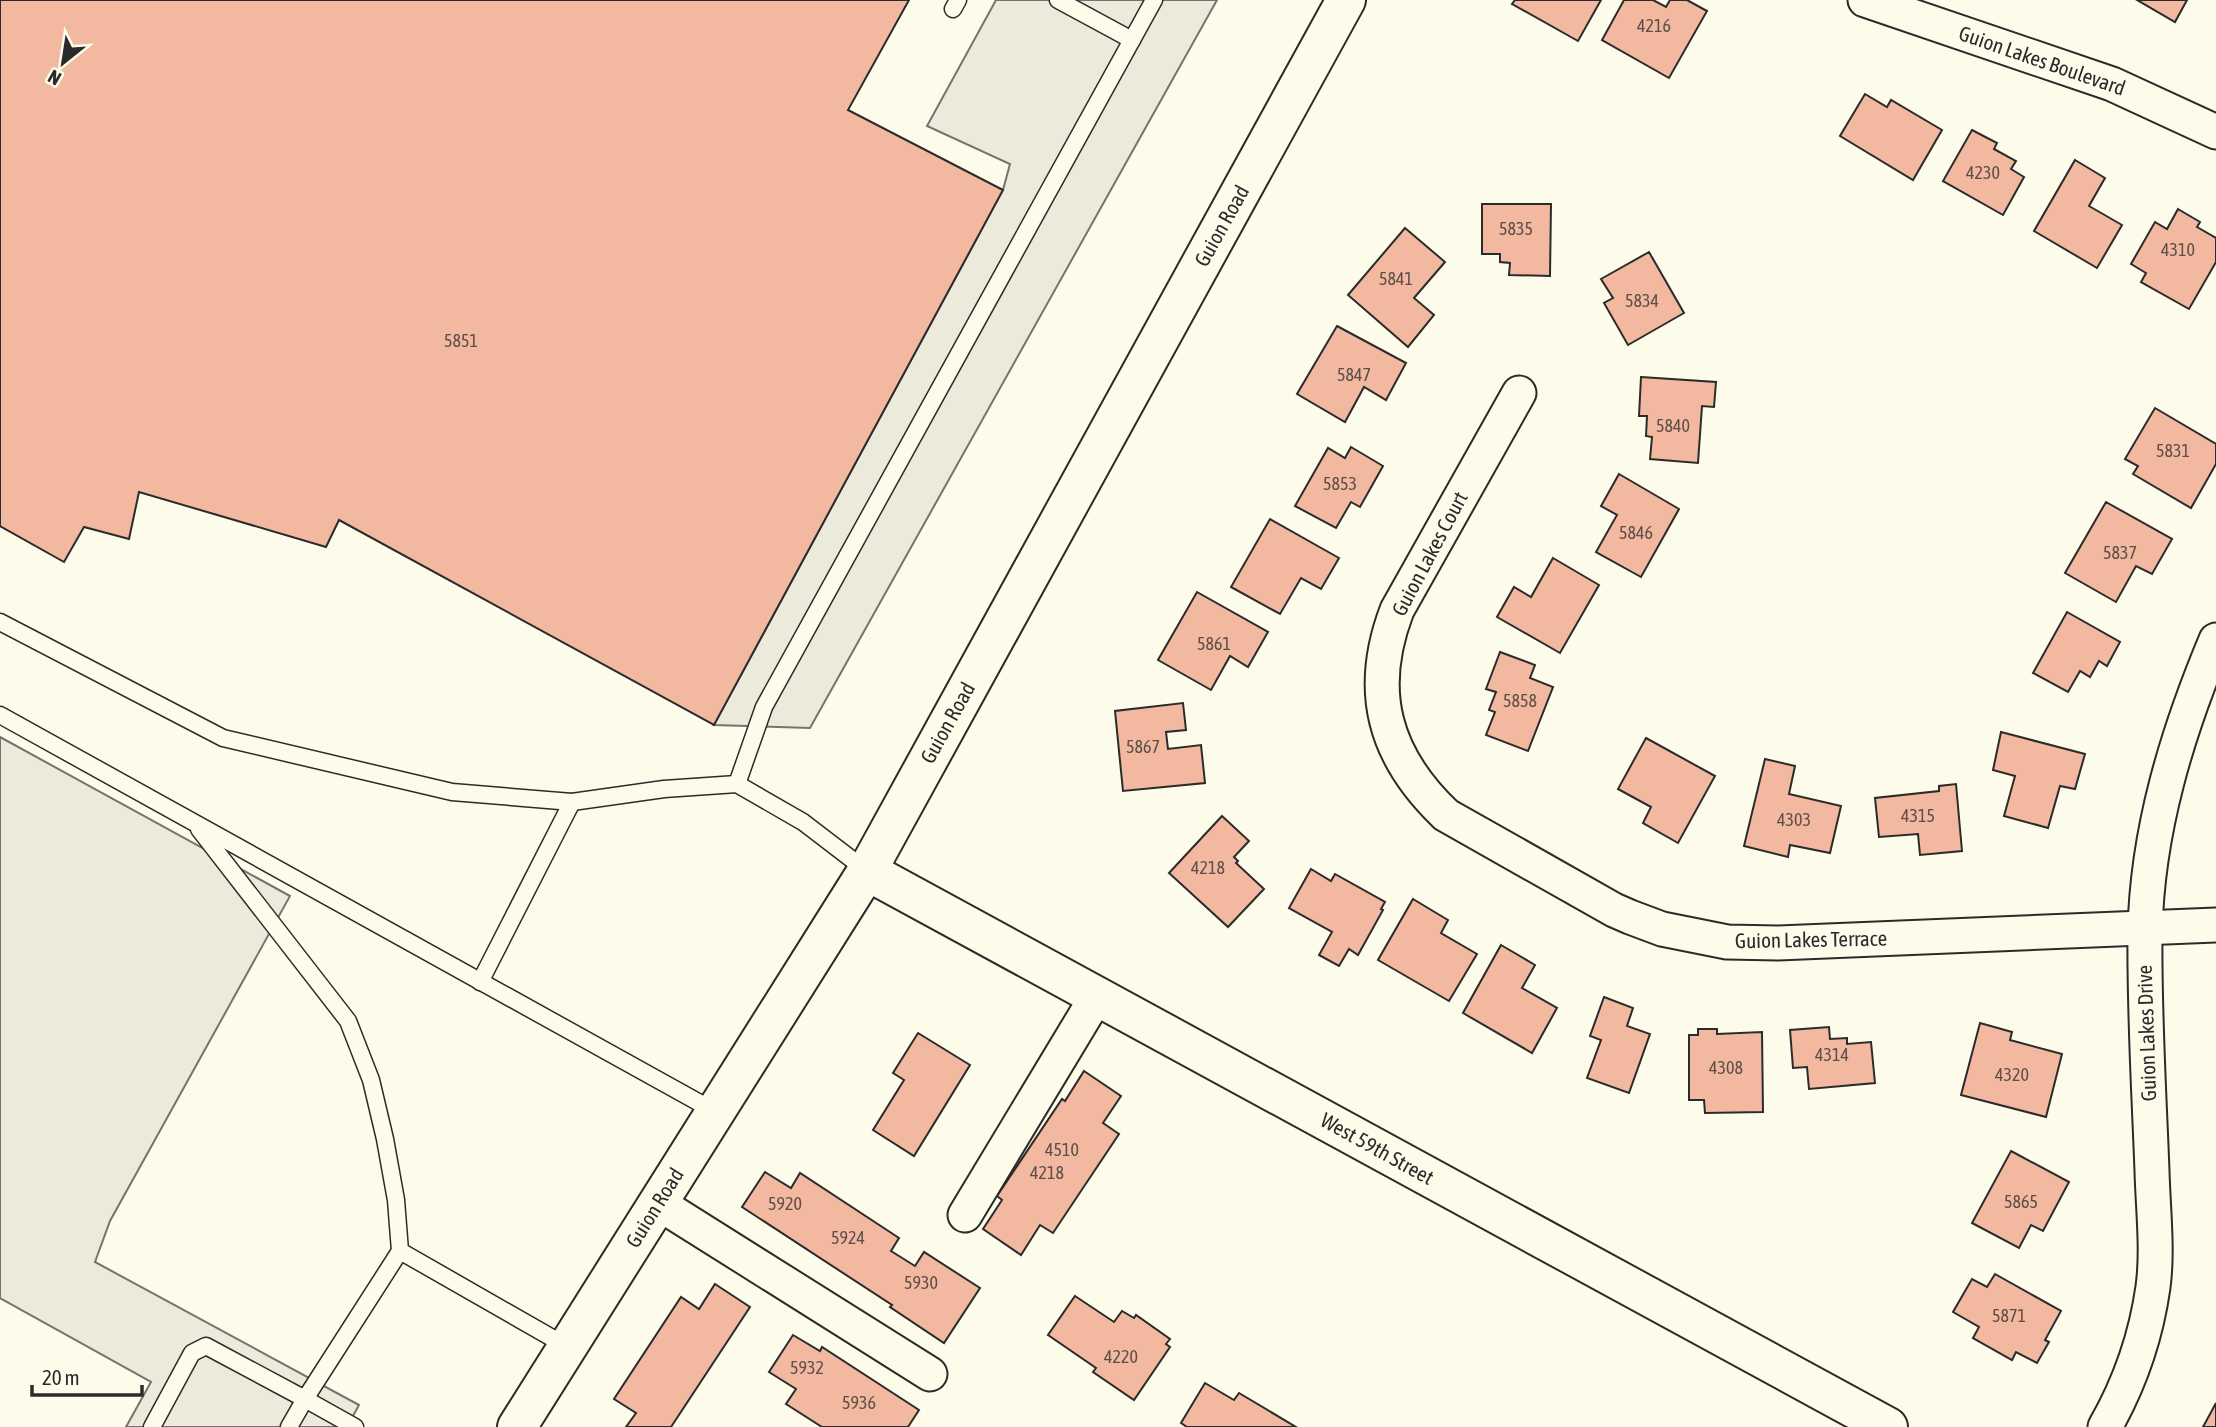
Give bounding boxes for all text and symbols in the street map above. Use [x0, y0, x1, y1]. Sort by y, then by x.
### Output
house number: 4216 [1637, 15, 1671, 36]
street label: Guion Lakes Boulevard [1956, 20, 2129, 100]
north arrow [28, 28, 98, 98]
text: N [44, 65, 65, 90]
house number: 4230 [1966, 162, 2000, 183]
street label: Guion Road [1189, 181, 1253, 270]
house number: 5835 [1499, 218, 1533, 239]
house number: 4310 [2161, 239, 2195, 260]
house number: 5841 [1379, 268, 1413, 289]
house number: 5834 [1625, 290, 1659, 311]
house number: 5851 [444, 330, 478, 351]
house number: 5847 [1337, 364, 1371, 385]
house number: 5840 [1656, 415, 1690, 436]
house number: 5831 [2156, 440, 2190, 461]
house number: 5853 [1323, 473, 1357, 494]
street label: Guion Lakes Court [1386, 487, 1472, 620]
house number: 5846 [1619, 522, 1653, 543]
house number: 5837 [2103, 542, 2137, 563]
house number: 5861 [1197, 633, 1231, 654]
street label: Guion Road [915, 678, 979, 767]
house number: 5858 [1503, 690, 1537, 711]
house number: 5867 [1126, 736, 1160, 757]
house number: 4315 [1901, 805, 1935, 826]
house number: 4303 [1777, 809, 1811, 830]
house number: 4218 [1191, 857, 1225, 878]
street label: Guion Lakes Terrace [1735, 926, 1887, 952]
street label: Guion Lakes Drive [2132, 964, 2160, 1102]
house number: 4314 [1815, 1044, 1849, 1065]
house number: 4308 [1709, 1057, 1743, 1078]
house number: 4320 [1995, 1064, 2029, 1085]
street label: West 59th Street [1317, 1107, 1438, 1189]
house number: 4510 [1045, 1139, 1079, 1160]
house number: 4218 [1030, 1162, 1064, 1183]
street label: Guion Road [620, 1163, 688, 1252]
house number: 5865 [2004, 1191, 2038, 1212]
house number: 5920 [768, 1193, 802, 1214]
house number: 5924 [831, 1227, 865, 1248]
house number: 5930 [904, 1272, 938, 1293]
house number: 5871 [1992, 1305, 2026, 1326]
house number: 4220 [1104, 1346, 1138, 1367]
scale bar [32, 1354, 142, 1398]
house number: 5932 [790, 1357, 824, 1378]
text: 20 m [42, 1365, 80, 1389]
house number: 5936 [842, 1392, 876, 1413]

